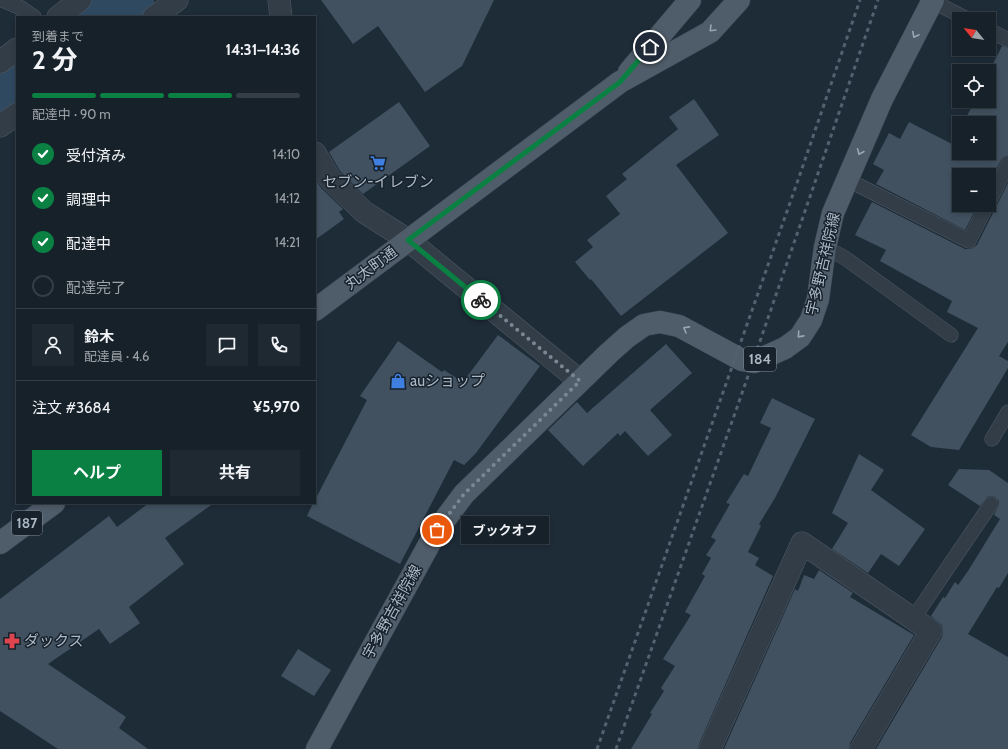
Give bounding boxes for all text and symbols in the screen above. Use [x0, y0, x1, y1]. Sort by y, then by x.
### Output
north arrow [952, 12, 996, 56]
map controls [952, 12, 996, 212]
one-way arrow [709, 24, 717, 31]
text: 到着まで [32, 28, 84, 44]
pin [633, 30, 667, 64]
one-way arrow [912, 30, 920, 38]
icon: home [639, 36, 661, 58]
text: 14:31–14:36 [225, 41, 300, 59]
text: 2 分 [32, 44, 78, 76]
button: locate [952, 64, 996, 108]
text: 配達中 · 90 m [32, 106, 111, 122]
button: + [952, 116, 996, 160]
icon: check [32, 143, 54, 165]
text: 14:10 [272, 146, 300, 162]
text: 受付済み [66, 147, 126, 165]
one-way arrow [856, 149, 864, 156]
supermarket icon: セブン-イレブン [369, 154, 387, 172]
button: − [952, 168, 996, 212]
place label: セブン-イレブン [322, 173, 434, 191]
icon: check [32, 187, 54, 209]
text: 14:12 [274, 190, 300, 206]
text: 調理中 [66, 191, 111, 209]
street label: 宇多野吉祥院線 [802, 211, 844, 317]
icon: check [32, 231, 54, 253]
text: 14:21 [274, 234, 300, 250]
text: 配達中 [66, 235, 111, 253]
street label: 丸太町通 [342, 243, 400, 293]
text: 配達完了 [66, 279, 126, 297]
courier [461, 280, 501, 320]
icon: bike [470, 289, 492, 311]
button: person [32, 324, 74, 366]
button: chat [206, 324, 248, 366]
button: phone [258, 324, 300, 366]
one-way arrow [683, 327, 690, 334]
text: 鈴木 [84, 328, 114, 346]
one-way arrow [797, 331, 804, 338]
road number: 184 [744, 347, 776, 371]
text: 配達員 · 4.6 [84, 348, 149, 364]
shop icon: auショップ [389, 372, 407, 390]
place label: auショップ [410, 372, 485, 390]
text: ¥5,970 [253, 398, 300, 416]
text: 注文 #3684 [32, 399, 110, 417]
button: ヘルプ [32, 450, 162, 496]
button: 共有 [170, 450, 300, 496]
road number: 187 [12, 511, 42, 535]
pin [420, 513, 454, 547]
callout: ブックオフ [461, 516, 549, 544]
icon: bag [426, 519, 448, 541]
text: ブックオフ [472, 522, 538, 538]
street label: 宇多野吉祥院線 [359, 562, 425, 662]
pharmacy icon: ダックス [3, 632, 21, 650]
place label: ダックス [24, 632, 84, 650]

